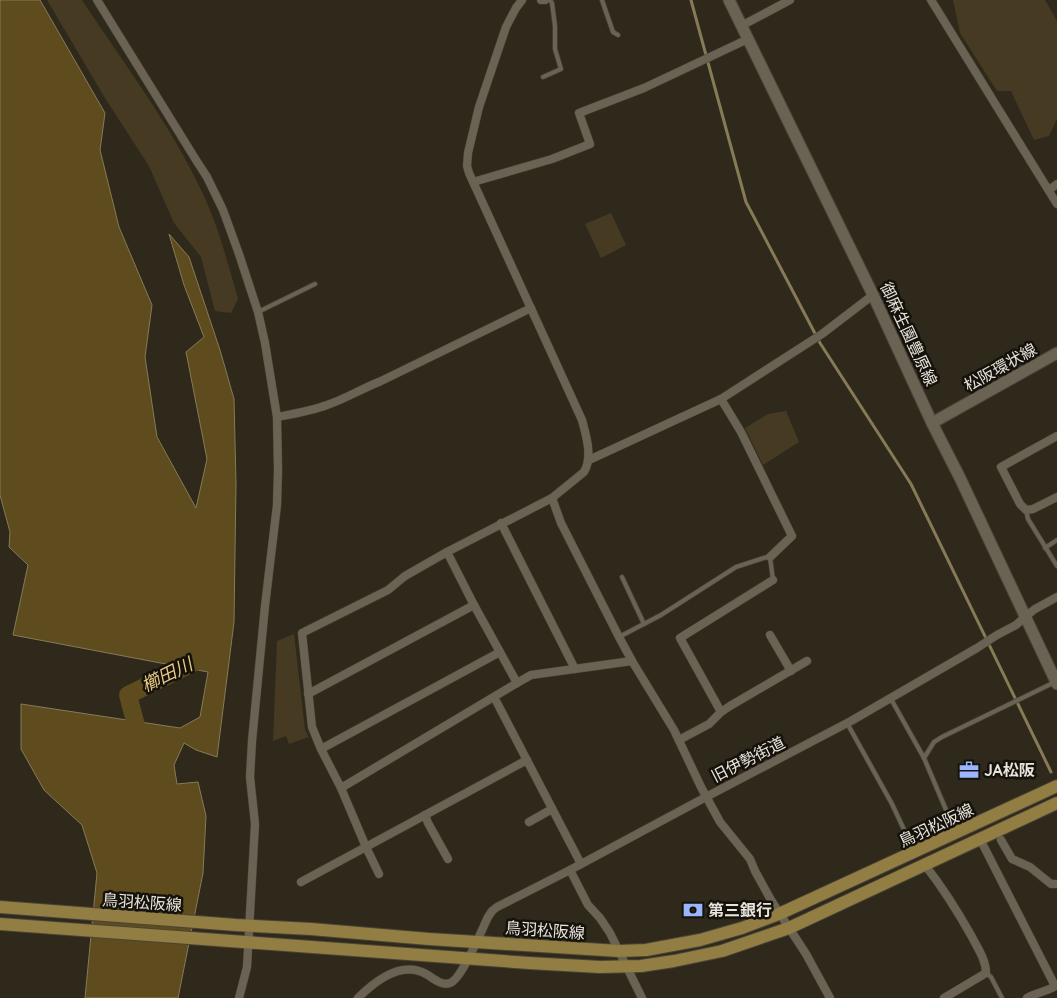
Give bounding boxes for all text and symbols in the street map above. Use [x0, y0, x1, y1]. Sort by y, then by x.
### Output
street label: 御麻生園豊原線 [876, 279, 942, 389]
street label: 松阪環状線 [960, 339, 1040, 395]
water label: 櫛田川 [137, 652, 198, 697]
street label: 旧伊勢街道 [708, 732, 788, 786]
office icon: JA松阪 [958, 759, 980, 781]
place label: JA松阪 [984, 760, 1035, 780]
street label: 鳥羽松阪線 [896, 799, 976, 851]
street label: 鳥羽松阪線 [101, 889, 183, 915]
bank icon: 第三銀行 [682, 899, 704, 921]
place label: 第三銀行 [708, 900, 772, 920]
street label: 鳥羽松阪線 [504, 917, 586, 943]

